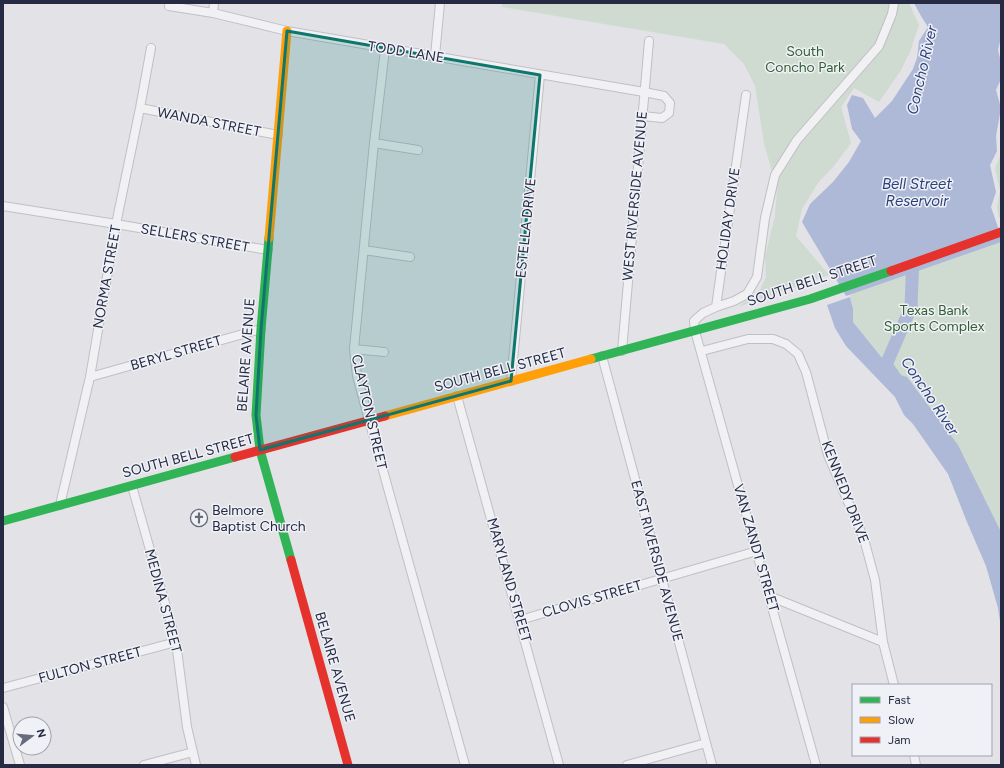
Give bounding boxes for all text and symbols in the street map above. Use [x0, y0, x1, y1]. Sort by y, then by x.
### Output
water label: Concho River [903, 23, 941, 116]
street label: TODD LANE [367, 38, 445, 66]
park label: South Concho Park [765, 43, 845, 76]
street label: WANDA STREET [156, 104, 263, 140]
street label: WEST RIVERSIDE AVENUE [619, 110, 651, 282]
street label: HOLIDAY DRIVE [712, 167, 744, 271]
water label: Bell Street Reservoir [882, 175, 952, 210]
street label: ESTELLA DRIVE [512, 177, 540, 279]
street label: SELLERS STREET [139, 220, 251, 256]
street label: NORMA STREET [90, 224, 125, 330]
street label: SOUTH BELL STREET [745, 252, 879, 310]
street label: BELAIRE AVENUE [234, 298, 258, 412]
park label: Texas Bank Sports Complex [884, 302, 985, 335]
street label: BERYL STREET [128, 332, 224, 374]
street label: SOUTH BELL STREET [433, 344, 568, 396]
street label: CLAYTON STREET [348, 353, 391, 471]
water label: Concho River [897, 353, 963, 439]
street label: SOUTH BELL STREET [121, 430, 256, 482]
street label: KENNEDY DRIVE [818, 438, 872, 546]
street label: EAST RIVERSIDE AVENUE [627, 478, 687, 644]
street label: VAN ZANDT STREET [730, 482, 782, 614]
place label: Belmore Baptist Church [212, 502, 306, 535]
church icon: Belmore Baptist Church [189, 508, 209, 528]
street label: MARYLAND STREET [483, 516, 535, 644]
street label: MEDINA STREET [141, 547, 185, 655]
street label: CLOVIS STREET [540, 577, 644, 621]
street label: BELAIRE AVENUE [311, 610, 359, 724]
street label: FULTON STREET [37, 643, 144, 687]
legend [852, 684, 992, 756]
text: Fast [888, 693, 911, 707]
text: Slow [888, 713, 915, 727]
north arrow [12, 716, 52, 756]
text: N [34, 727, 49, 739]
text: Jam [888, 733, 911, 747]

